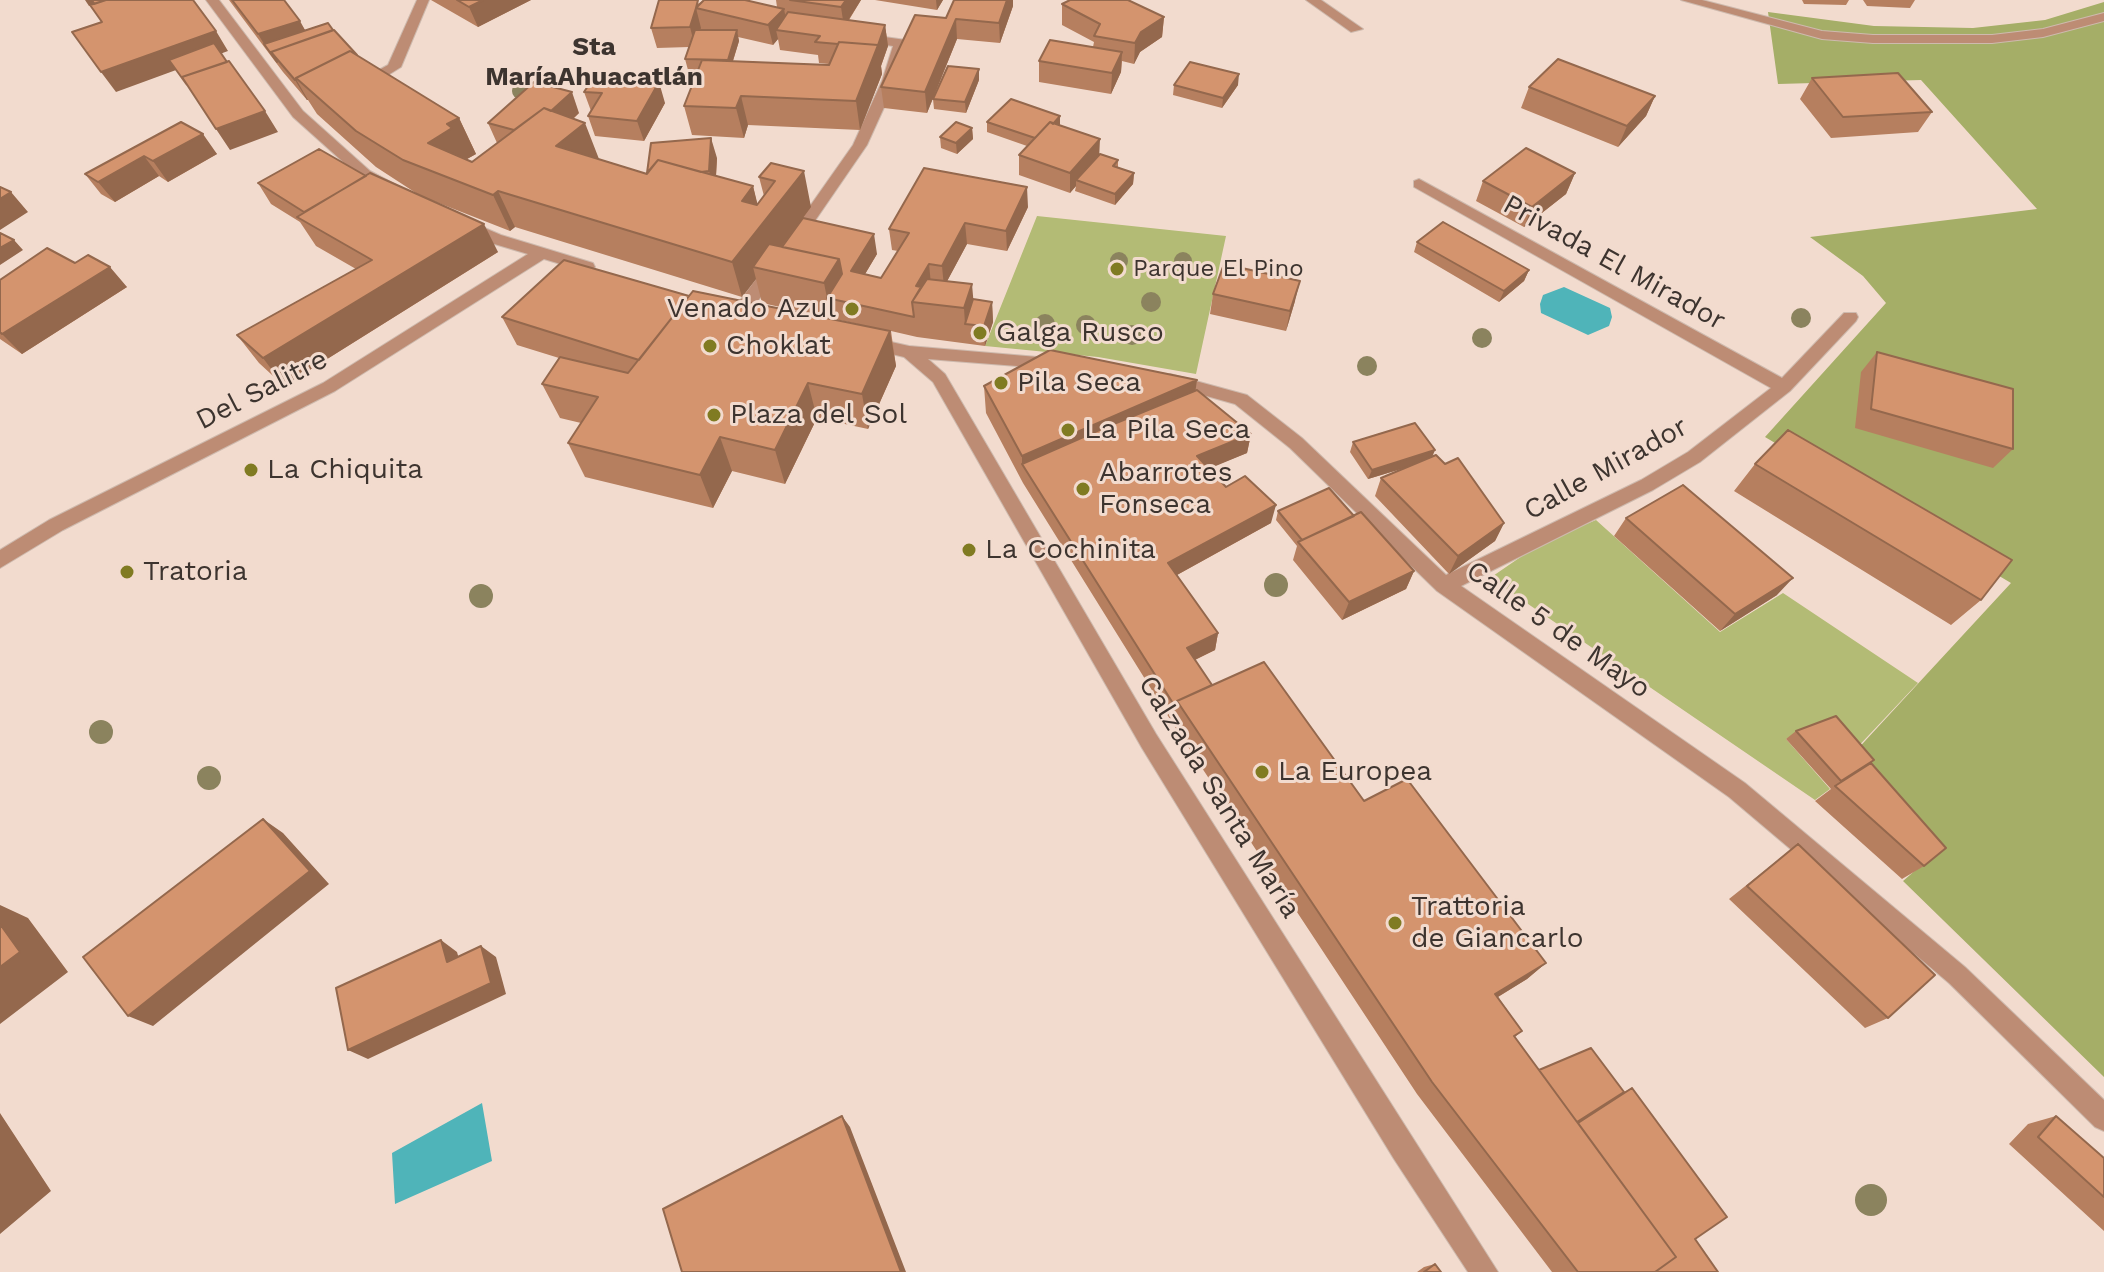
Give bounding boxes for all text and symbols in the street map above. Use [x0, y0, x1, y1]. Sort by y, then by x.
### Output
district label: Sta MaríaAhuacatlán [485, 31, 703, 92]
street label: Privada El Mirador [1497, 188, 1731, 338]
place label: Parque El Pino [1133, 255, 1304, 283]
marker: Parque El Pino [1108, 260, 1126, 278]
place label: Venado Azul [667, 292, 836, 326]
marker: Venado Azul [843, 300, 861, 318]
place label: Galga Rusco [996, 316, 1164, 350]
marker: Galga Rusco [971, 324, 989, 342]
place label: Choklat [726, 329, 831, 363]
marker: Choklat [701, 337, 719, 355]
street label: Del Salitre [191, 343, 333, 437]
place label: Pila Seca [1017, 366, 1141, 400]
marker: Pila Seca [992, 374, 1010, 392]
place label: Plaza del Sol [730, 398, 907, 432]
marker: Plaza del Sol [705, 406, 723, 424]
street label: Calle Mirador [1518, 410, 1694, 528]
place label: La Pila Seca [1084, 413, 1250, 447]
marker: La Pila Seca [1059, 421, 1077, 439]
place label: La Chiquita [267, 453, 423, 487]
place label: Abarrotes Fonseca [1099, 456, 1232, 522]
marker: La Chiquita [242, 461, 260, 479]
marker: Abarrotes Fonseca [1074, 480, 1092, 498]
place label: La Cochinita [985, 533, 1156, 567]
marker: La Cochinita [960, 541, 978, 559]
street label: Calle 5 de Mayo [1459, 554, 1657, 706]
place label: Tratoria [143, 555, 248, 589]
marker: Tratoria [118, 563, 136, 581]
street label: Calzada Santa María [1131, 670, 1307, 924]
place label: La Europea [1278, 755, 1432, 789]
marker: La Europea [1253, 763, 1271, 781]
place label: Trattoria de Giancarlo [1411, 890, 1583, 956]
marker: Trattoria de Giancarlo [1386, 914, 1404, 932]

